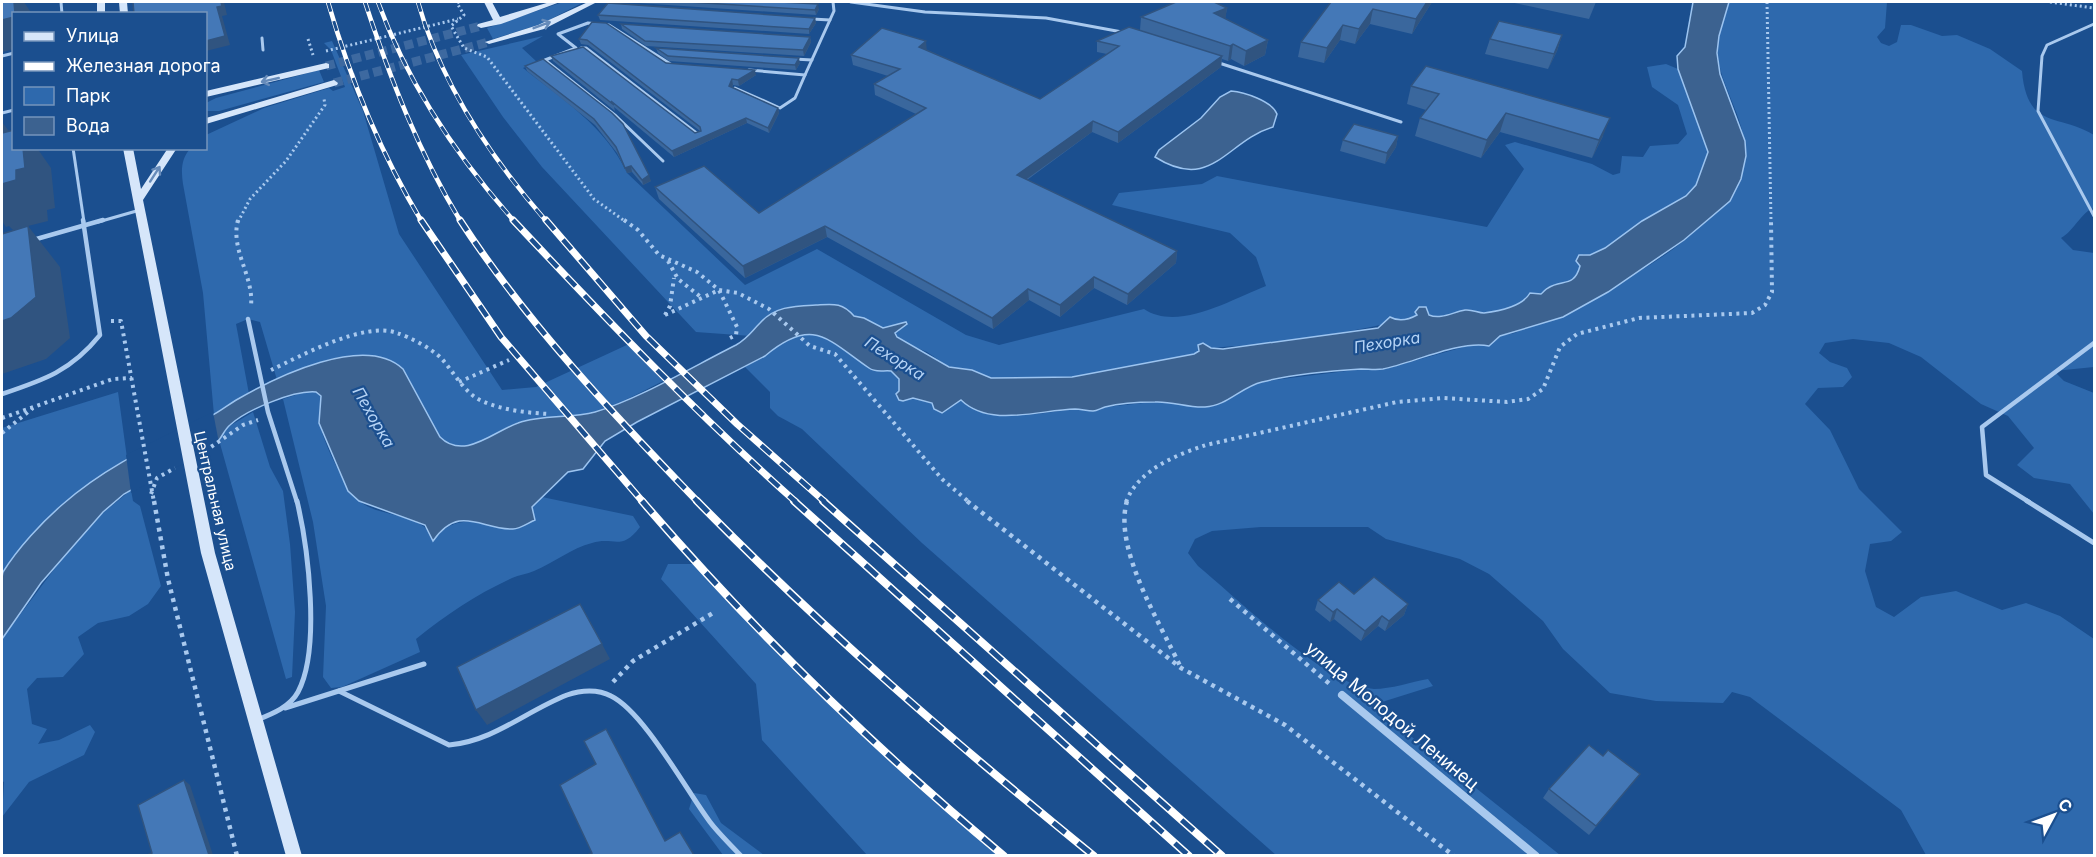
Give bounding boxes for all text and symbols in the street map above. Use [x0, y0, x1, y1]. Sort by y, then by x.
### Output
legend [12, 12, 207, 150]
one-way arrow [533, 19, 551, 30]
text: Улица [66, 25, 119, 46]
text: Железная дорога [66, 55, 221, 76]
one-way arrow [260, 75, 279, 87]
text: Парк [66, 85, 111, 106]
text: Вода [66, 115, 110, 136]
one-way arrow [149, 166, 161, 182]
water label: Пехорка [1352, 327, 1422, 357]
water label: Пехорка [861, 332, 929, 384]
water label: Пехорка [349, 383, 400, 451]
street label: Центральная улица [190, 429, 241, 573]
street label: улица Молодой Ленинец [1302, 637, 1483, 794]
north arrow [2024, 785, 2084, 845]
text: С [2054, 794, 2077, 816]

